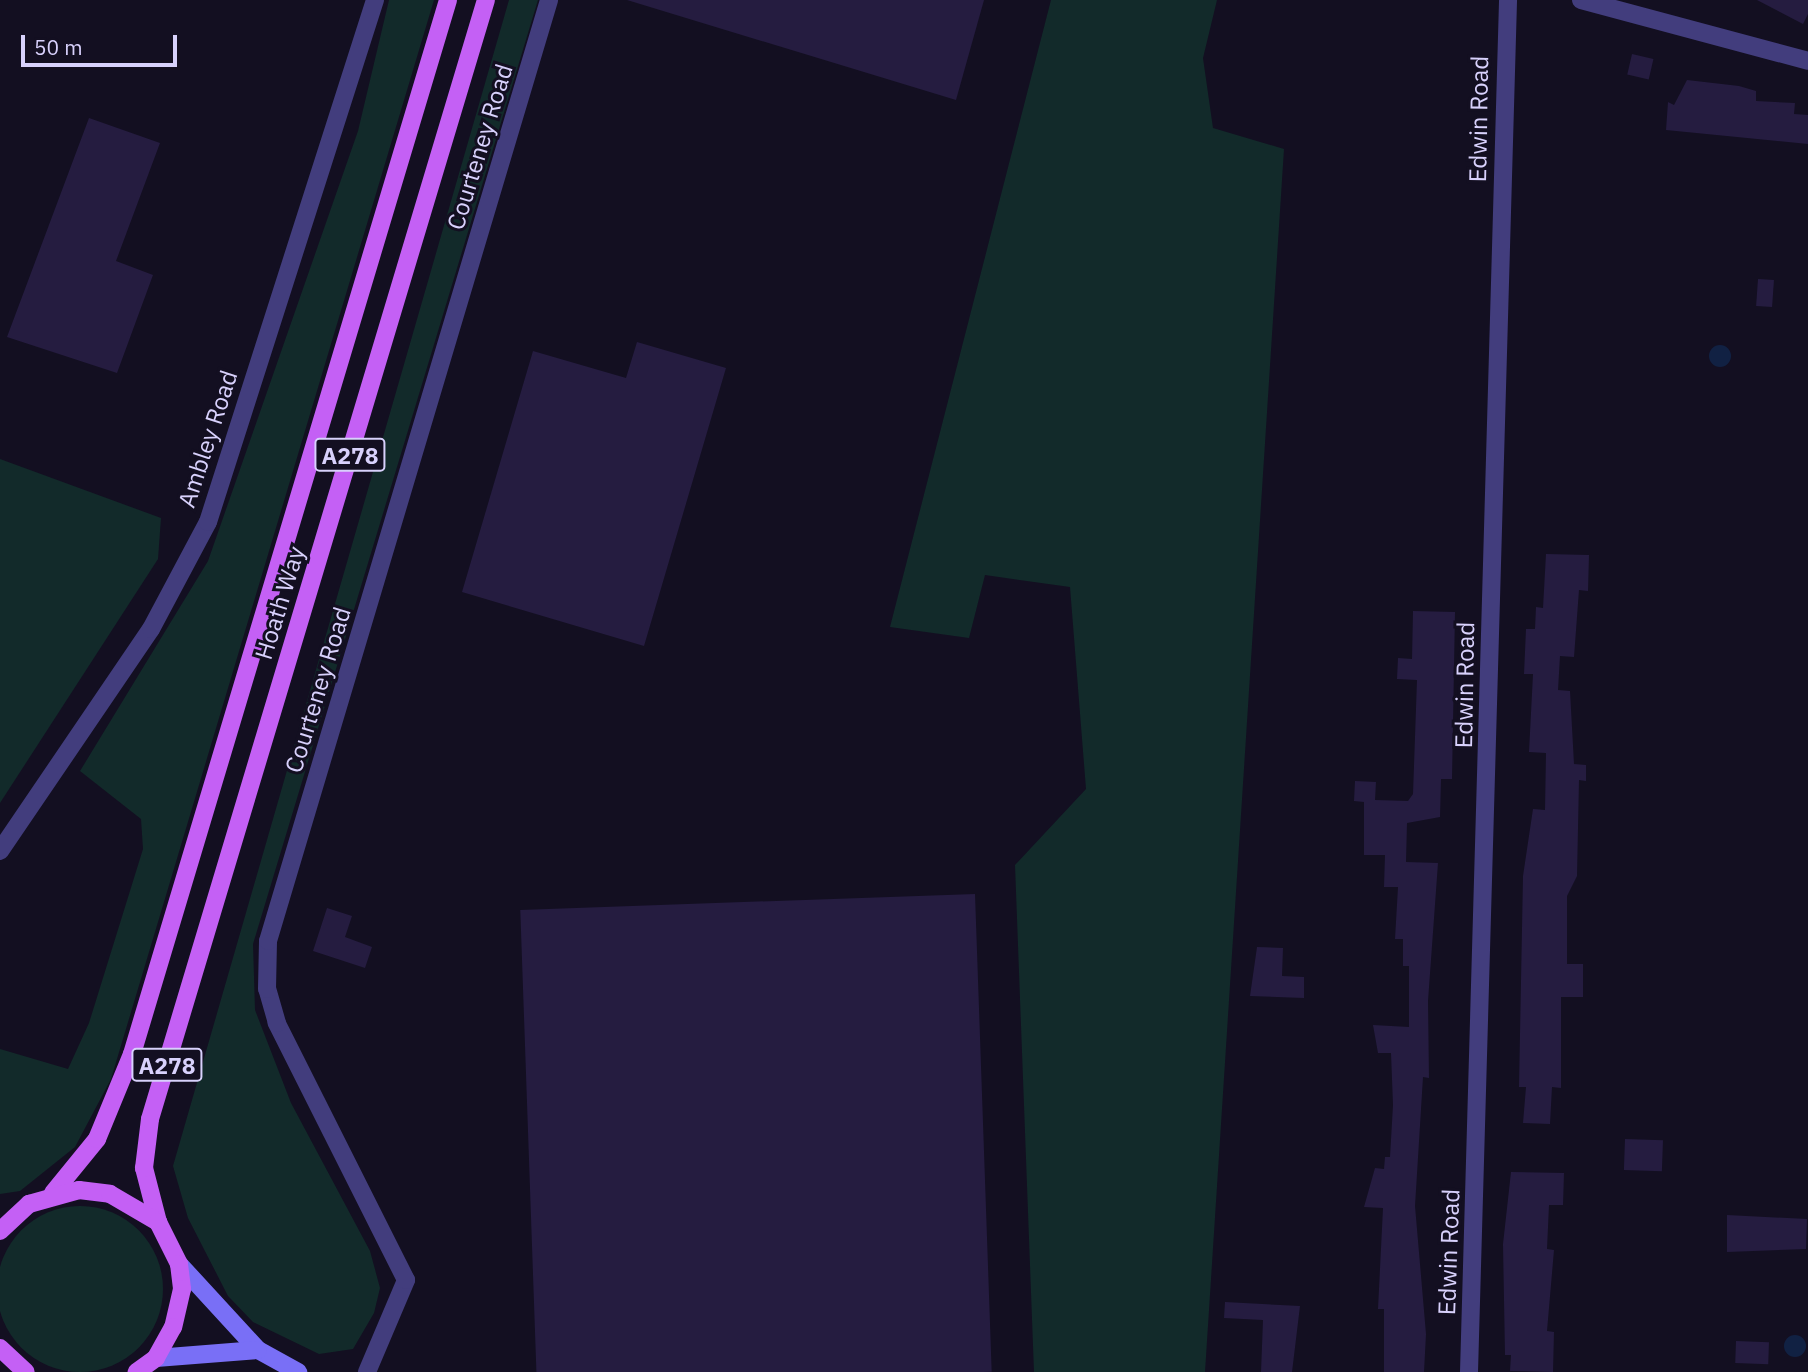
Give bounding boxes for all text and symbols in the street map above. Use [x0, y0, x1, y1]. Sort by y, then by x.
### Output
scale bar [24, 21, 180, 65]
text: 50 m [34, 33, 83, 61]
street label: Edwin Road [1463, 55, 1495, 183]
street label: Courteney Road [441, 61, 519, 233]
street label: Ambley Road [172, 367, 244, 511]
road number: A278 [313, 436, 387, 475]
street label: Hoath Way [249, 543, 311, 663]
street label: Courteney Road [279, 604, 357, 776]
street label: Edwin Road [1449, 621, 1481, 749]
road number: A278 [130, 1046, 204, 1084]
street label: Edwin Road [1432, 1188, 1466, 1316]

